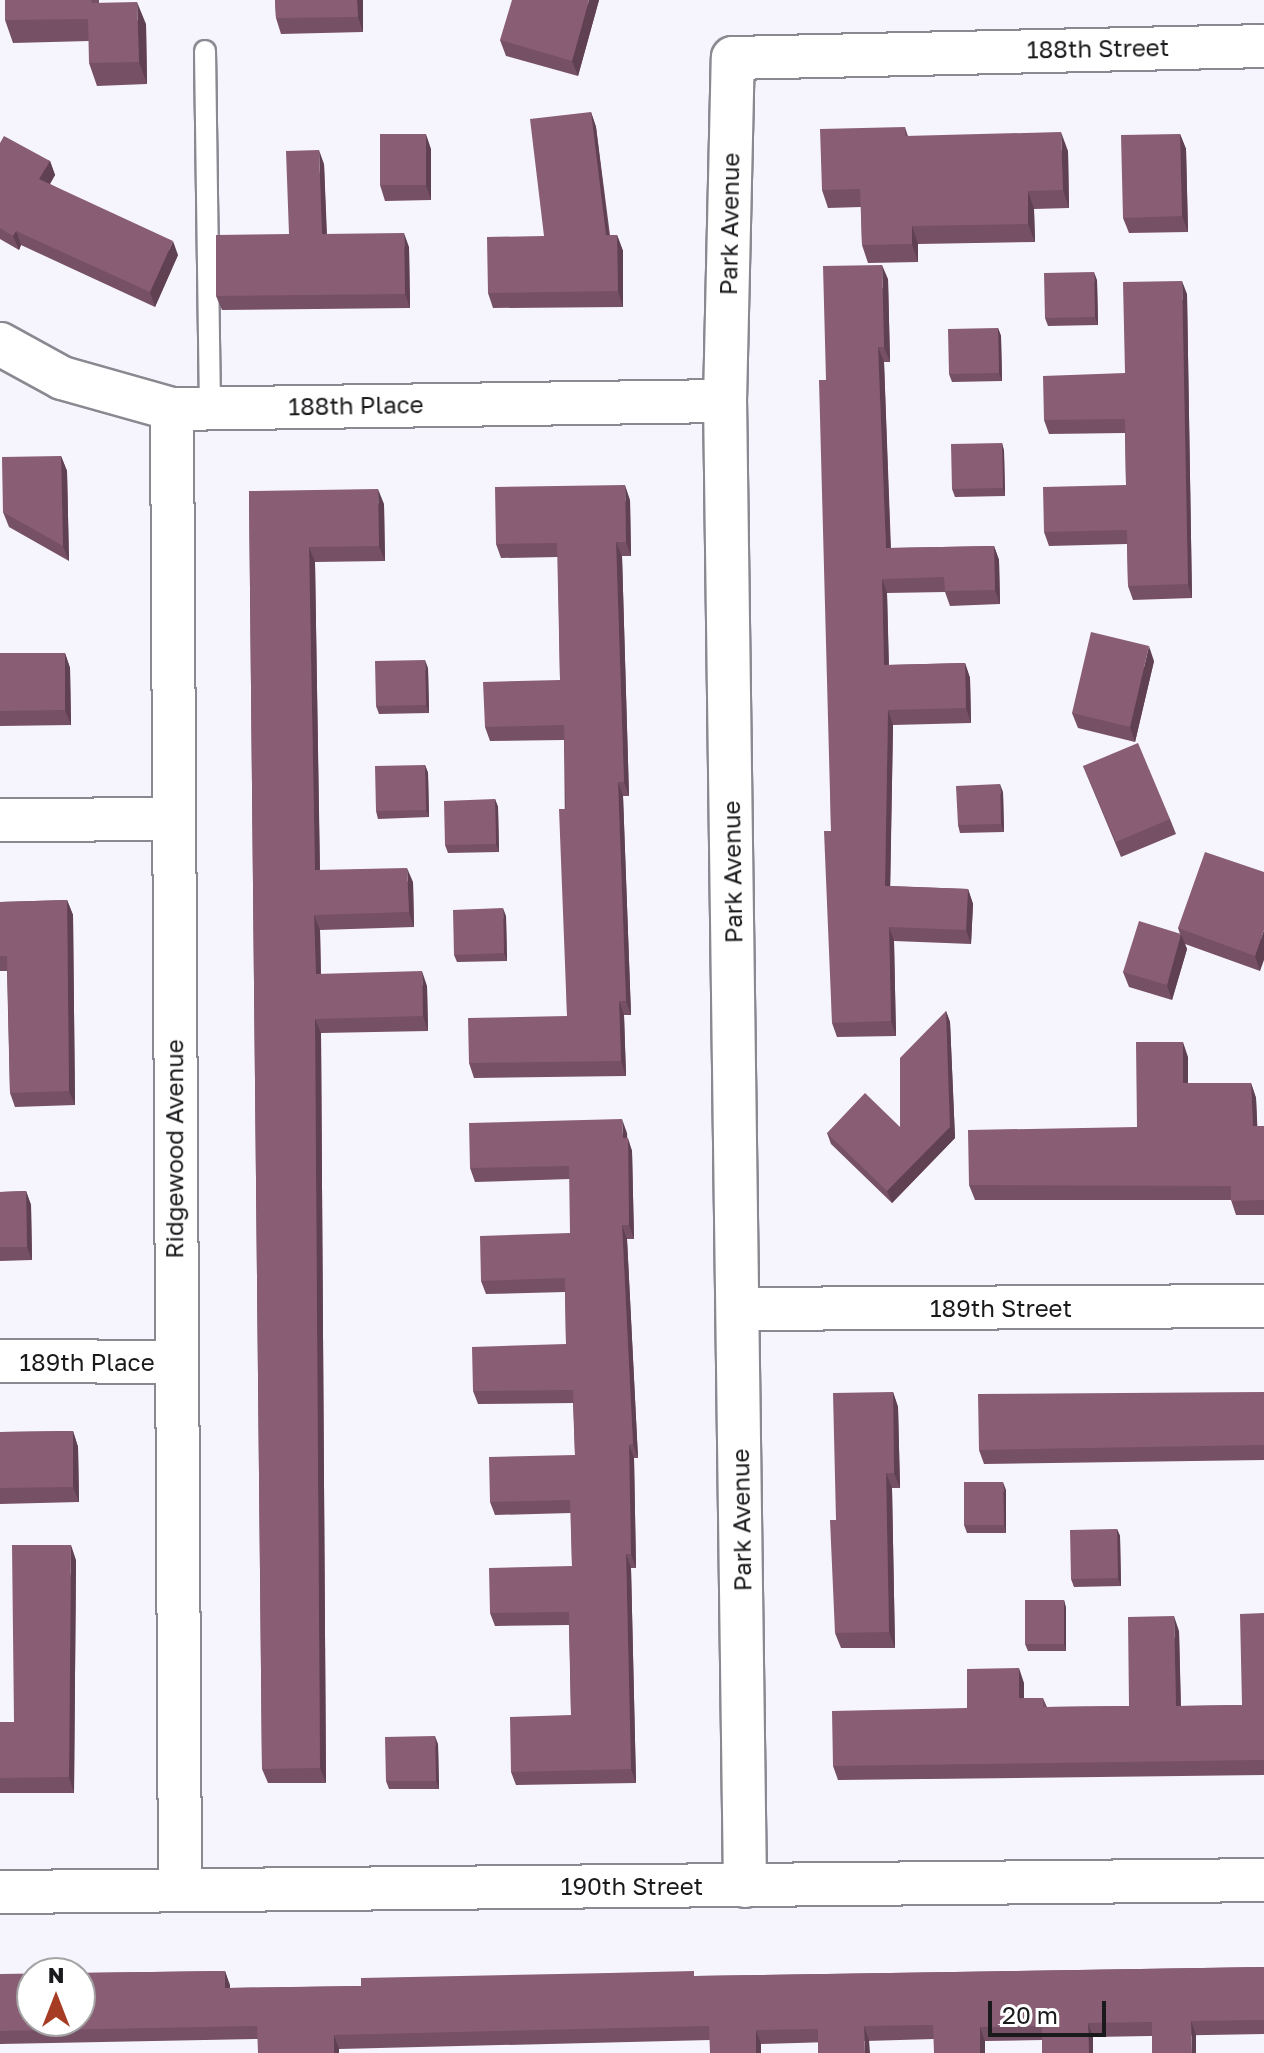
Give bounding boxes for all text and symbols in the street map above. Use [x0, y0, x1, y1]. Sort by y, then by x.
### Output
street label: 188th Street [1027, 32, 1169, 64]
street label: Park Avenue [713, 152, 745, 296]
street label: 188th Place [288, 389, 424, 421]
street label: Park Avenue [716, 800, 748, 944]
street label: Ridgewood Avenue [160, 1039, 188, 1259]
street label: 189th Street [930, 1294, 1072, 1322]
street label: 189th Place [19, 1348, 155, 1376]
street label: Park Avenue [725, 1448, 757, 1592]
street label: 190th Street [561, 1872, 703, 1900]
north arrow [16, 1957, 96, 2037]
text: N [48, 1961, 64, 1988]
scale bar [992, 1985, 1110, 2035]
text: 20 m [1002, 2000, 1058, 2029]

